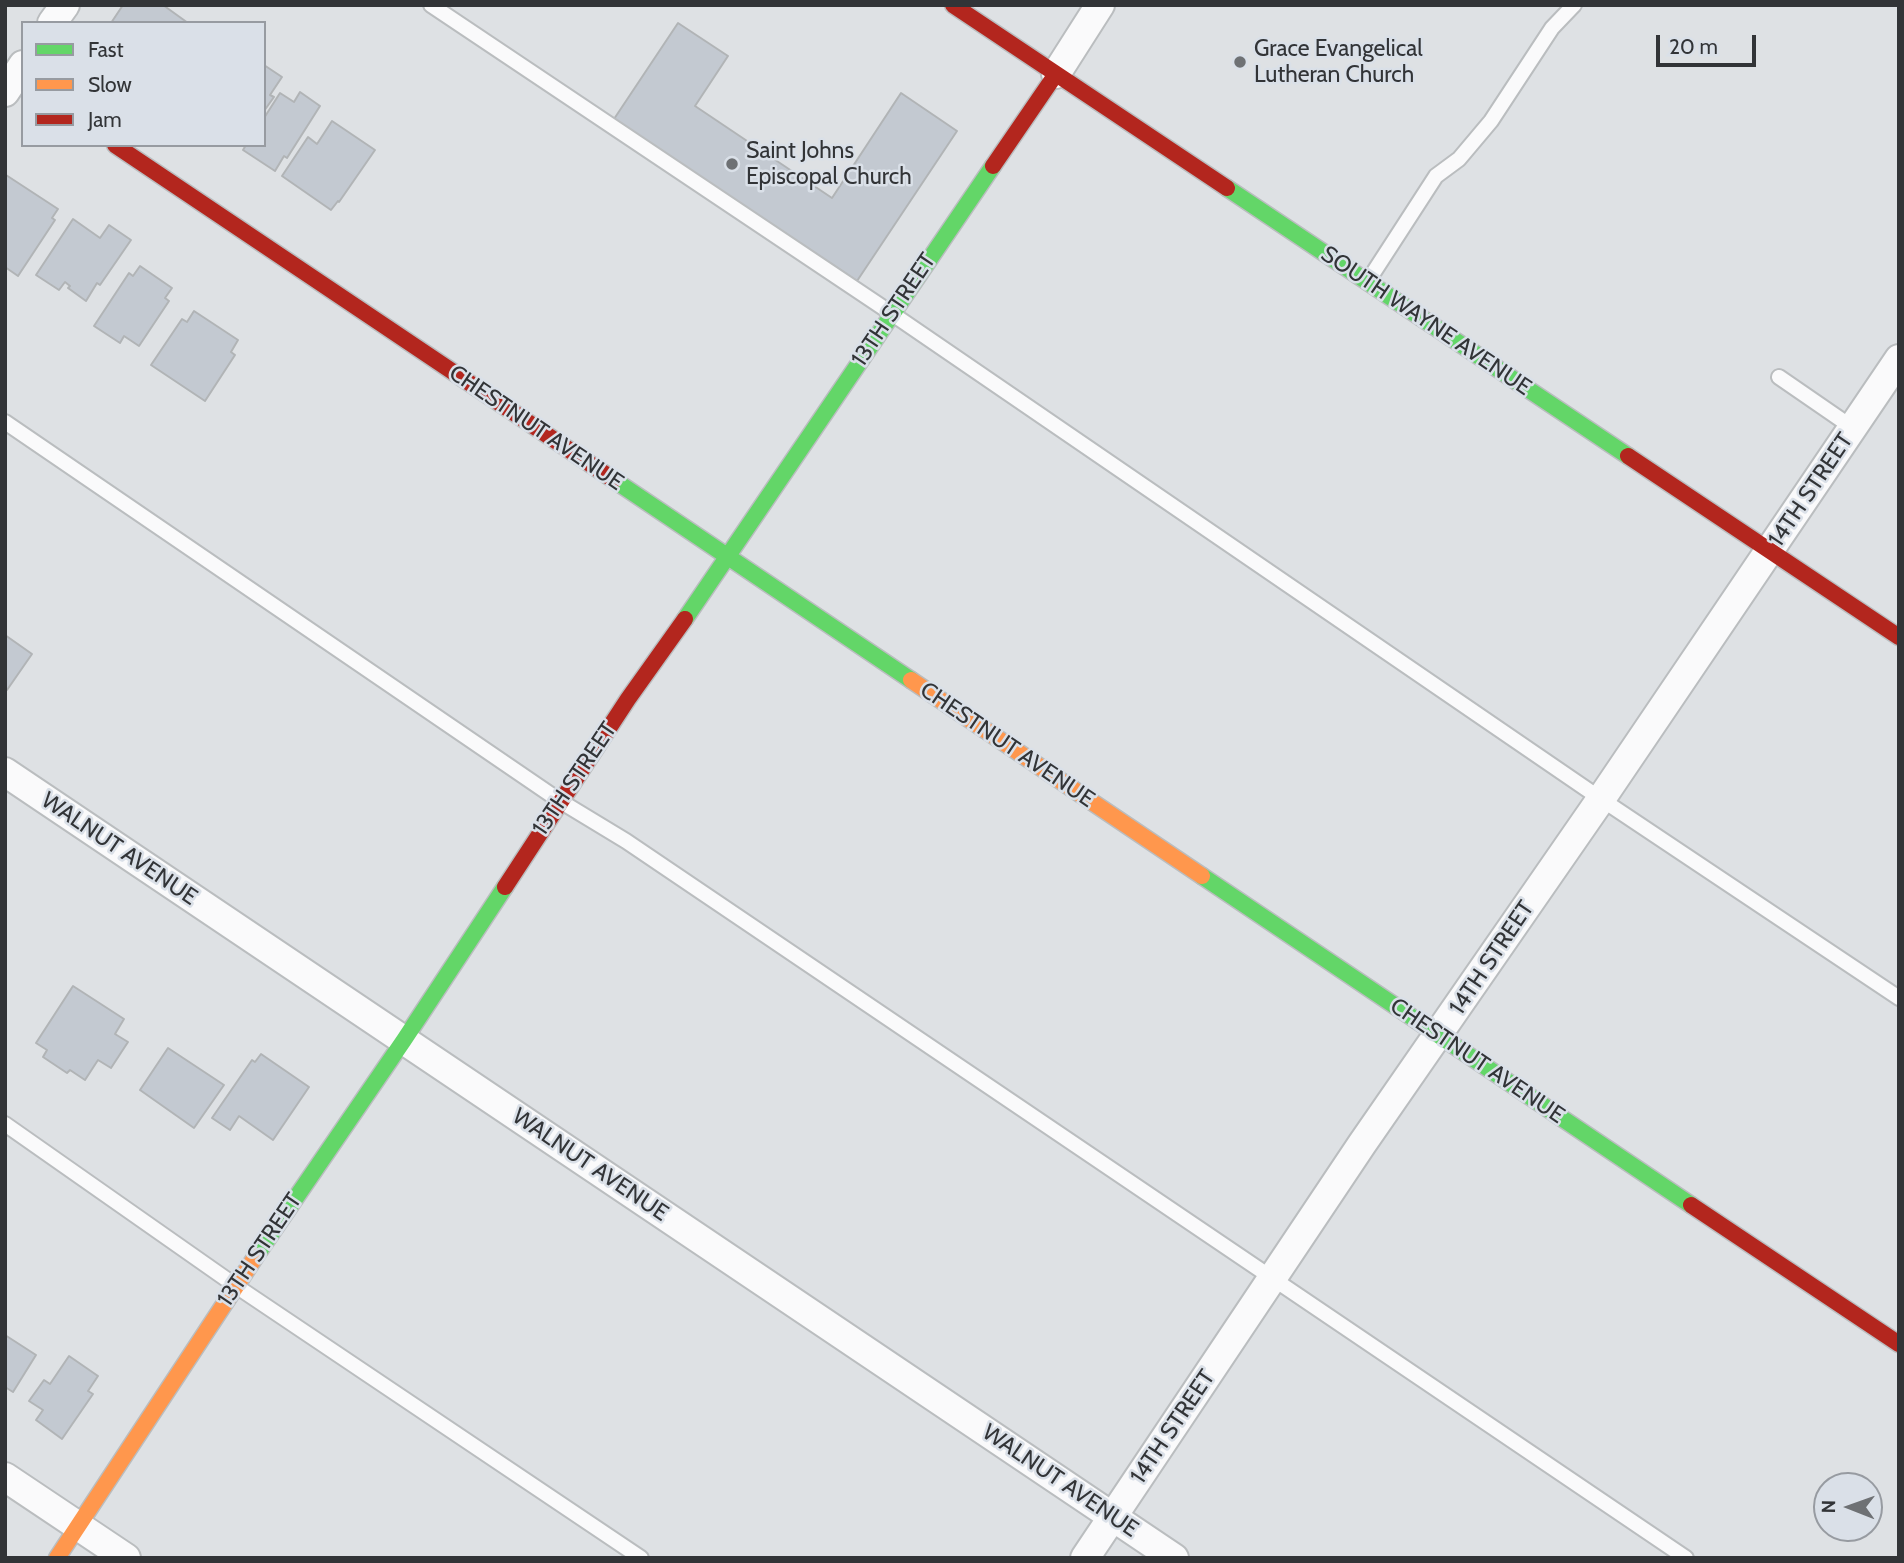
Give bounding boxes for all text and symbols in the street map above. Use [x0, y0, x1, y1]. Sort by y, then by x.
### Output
legend [21, 21, 266, 147]
scale bar [1659, 21, 1759, 65]
text: 20 m [1669, 34, 1718, 59]
place label: Grace Evangelical Lutheran Church [1254, 35, 1423, 89]
text: Fast [88, 37, 124, 62]
marker: Grace Evangelical Lutheran Church [1232, 54, 1248, 70]
text: Slow [88, 72, 132, 97]
text: Jam [88, 107, 122, 132]
place label: Saint Johns Episcopal Church [746, 137, 912, 191]
marker: Saint Johns Episcopal Church [724, 156, 740, 172]
street label: SOUTH WAYNE AVENUE [1316, 240, 1536, 402]
street label: 13TH STREET [846, 248, 942, 372]
street label: CHESTNUT AVENUE [444, 359, 628, 497]
street label: 14TH STREET [1763, 428, 1859, 552]
street label: CHESTNUT AVENUE [915, 676, 1099, 814]
street label: 13TH STREET [527, 717, 623, 841]
street label: WALNUT AVENUE [36, 787, 202, 911]
street label: 14TH STREET [1444, 896, 1540, 1020]
street label: CHESTNUT AVENUE [1385, 992, 1569, 1130]
street label: WALNUT AVENUE [507, 1103, 673, 1227]
street label: 13TH STREET [212, 1188, 308, 1312]
street label: 14TH STREET [1125, 1365, 1221, 1489]
street label: WALNUT AVENUE [977, 1419, 1143, 1543]
north arrow [1813, 1472, 1883, 1542]
text: N [1817, 1500, 1840, 1514]

